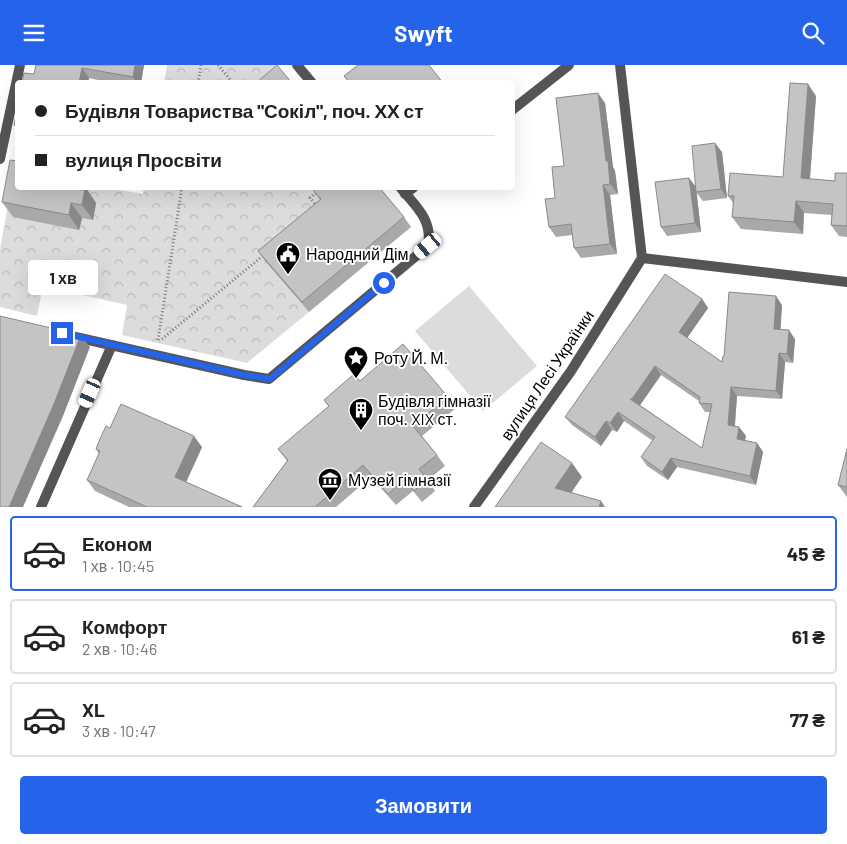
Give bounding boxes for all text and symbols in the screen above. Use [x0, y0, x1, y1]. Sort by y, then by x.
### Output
icon: menu [20, 19, 48, 47]
icon: search [799, 19, 827, 47]
text: Swyft [394, 20, 453, 46]
text: Будівля Товариства "Сокіл", поч. ХХ ст [65, 99, 423, 122]
text: вулиця Просвіти [65, 148, 222, 171]
car [411, 231, 444, 261]
public building icon: Народний Дім [275, 241, 301, 275]
place label: Народний Дім [306, 244, 409, 263]
callout: 1 хв [27, 261, 97, 295]
text: 1 хв [49, 268, 77, 287]
route start [373, 272, 395, 294]
street label: вулиця Лесі Українки [496, 306, 597, 443]
route end [51, 322, 73, 344]
place icon: Роту Й. М. [343, 345, 369, 379]
place label: Роту Й. М. [374, 348, 448, 367]
car [77, 376, 102, 410]
place label: Будівля гімназії поч. XIX ст. [378, 391, 492, 428]
building icon: Будівля гімназії поч. XIX ст. [348, 397, 374, 431]
museum icon: Музей гімназії [317, 467, 343, 501]
place label: Музей гімназії [348, 470, 452, 489]
icon: car [22, 531, 67, 576]
text: Економ [82, 532, 152, 555]
text: 45 ₴ [787, 542, 825, 565]
text: 1 хв · 10:45 [82, 556, 154, 575]
icon: car [22, 614, 67, 659]
text: Комфорт [82, 615, 167, 638]
text: 61 ₴ [792, 625, 825, 648]
text: 2 хв · 10:46 [82, 639, 157, 658]
icon: car [22, 697, 67, 742]
text: XL [82, 698, 105, 721]
text: 77 ₴ [790, 708, 825, 731]
text: 3 хв · 10:47 [82, 721, 156, 740]
button: Замовити [20, 776, 827, 834]

